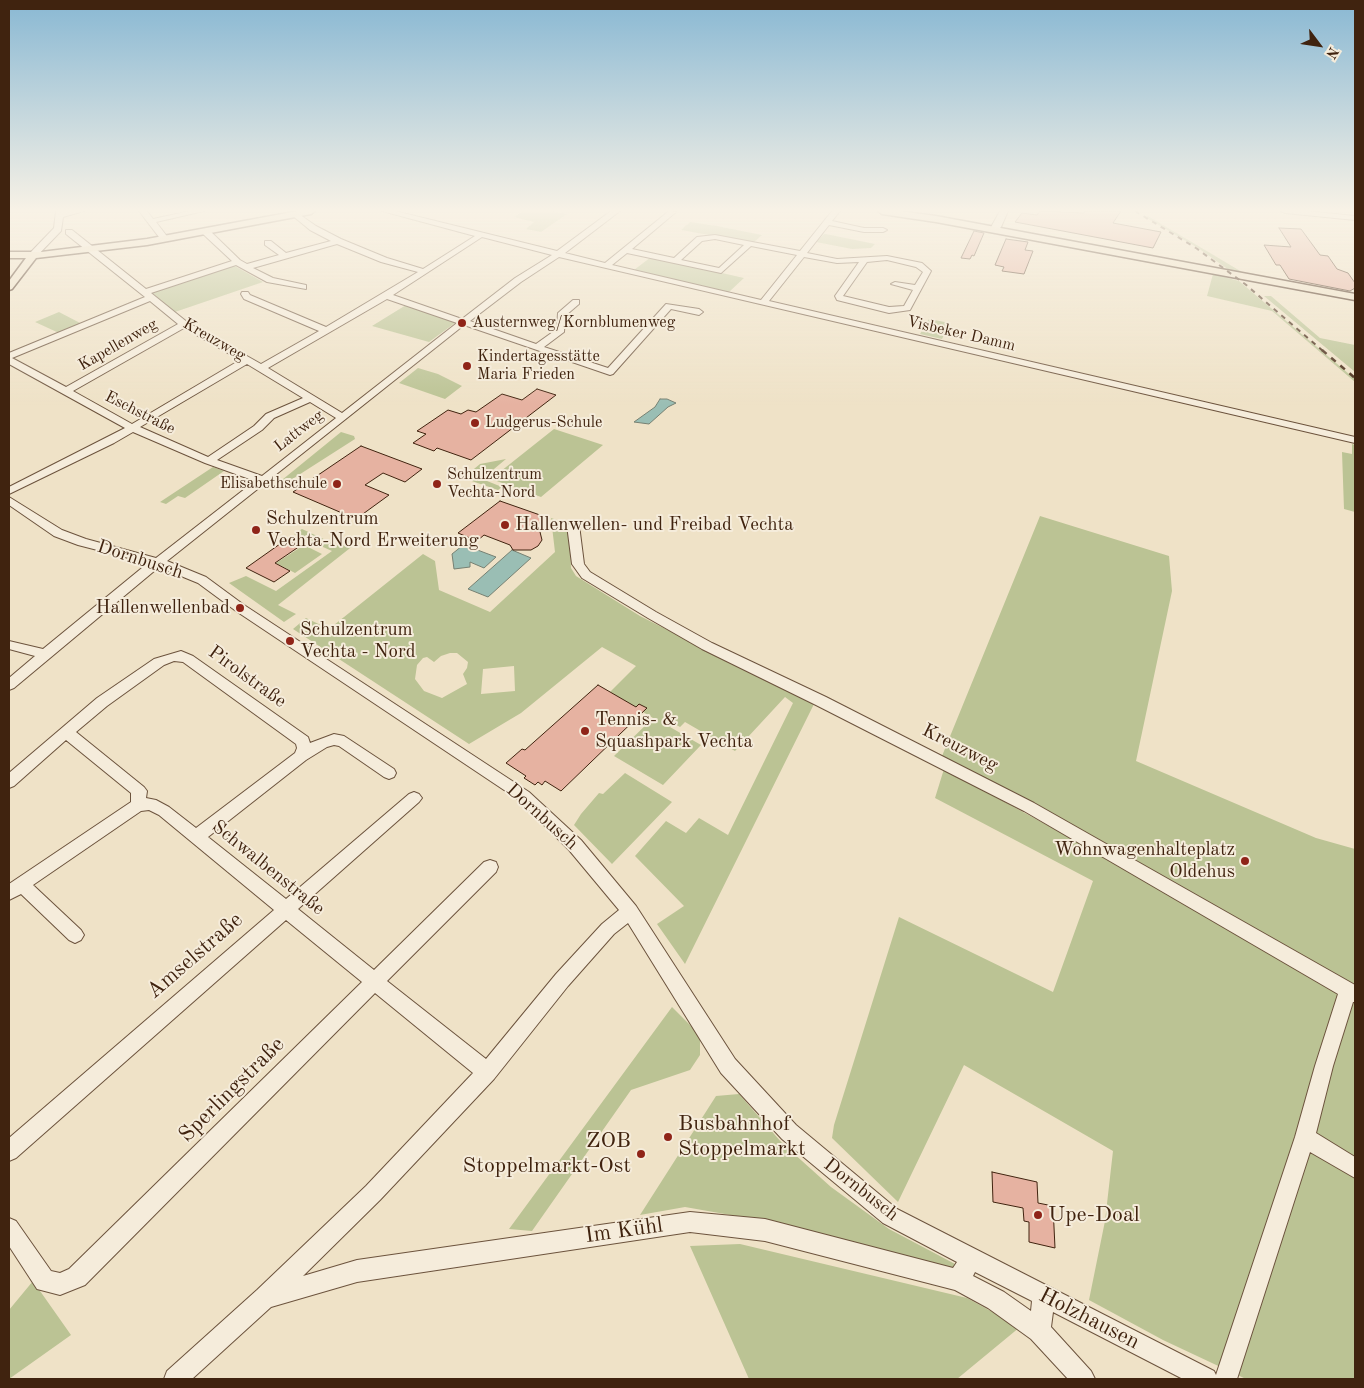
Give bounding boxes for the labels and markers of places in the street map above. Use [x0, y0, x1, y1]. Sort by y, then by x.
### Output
place label: Austernweg/Kornblumenweg [472, 313, 675, 333]
marker: Austernweg/Kornblumenweg [456, 317, 468, 329]
place label: Kindertagesstätte Maria Frieden [477, 347, 600, 385]
marker: Kindertagesstätte Maria Frieden [461, 360, 473, 372]
place label: Ludgerus-Schule [485, 413, 602, 433]
marker: Ludgerus-Schule [469, 417, 481, 429]
place label: Schulzentrum Vechta-Nord [447, 465, 542, 503]
place label: Elisabethschule [220, 474, 327, 494]
marker: Elisabethschule [331, 478, 343, 490]
marker: Schulzentrum Vechta-Nord [431, 478, 443, 490]
place label: Schulzentrum Vechta-Nord Erweiterung [266, 508, 479, 552]
place label: Hallenwellen- und Freibad Vechta [515, 514, 794, 536]
marker: Hallenwellen- und Freibad Vechta [499, 519, 511, 531]
marker: Schulzentrum Vechta-Nord Erweiterung [250, 524, 262, 536]
place label: Hallenwellenbad [96, 597, 230, 619]
marker: Hallenwellenbad [234, 602, 246, 614]
place label: Schulzentrum Vechta - Nord [300, 619, 416, 663]
marker: Schulzentrum Vechta - Nord [284, 635, 296, 647]
place label: Tennis- & Squashpark Vechta [595, 709, 753, 753]
marker: Tennis- & Squashpark Vechta [579, 725, 591, 737]
place label: Wohnwagenhalteplatz Oldehus [1054, 839, 1235, 883]
marker: Wohnwagenhalteplatz Oldehus [1239, 855, 1251, 867]
place label: Busbahnhof Stoppelmarkt [678, 1111, 806, 1162]
place label: ZOB Stoppelmarkt-Ost [463, 1128, 631, 1180]
marker: Busbahnhof Stoppelmarkt [662, 1131, 674, 1143]
marker: ZOB Stoppelmarkt-Ost [635, 1148, 647, 1160]
place label: Upe-Doal [1048, 1202, 1140, 1228]
marker: Upe-Doal [1032, 1209, 1044, 1221]

